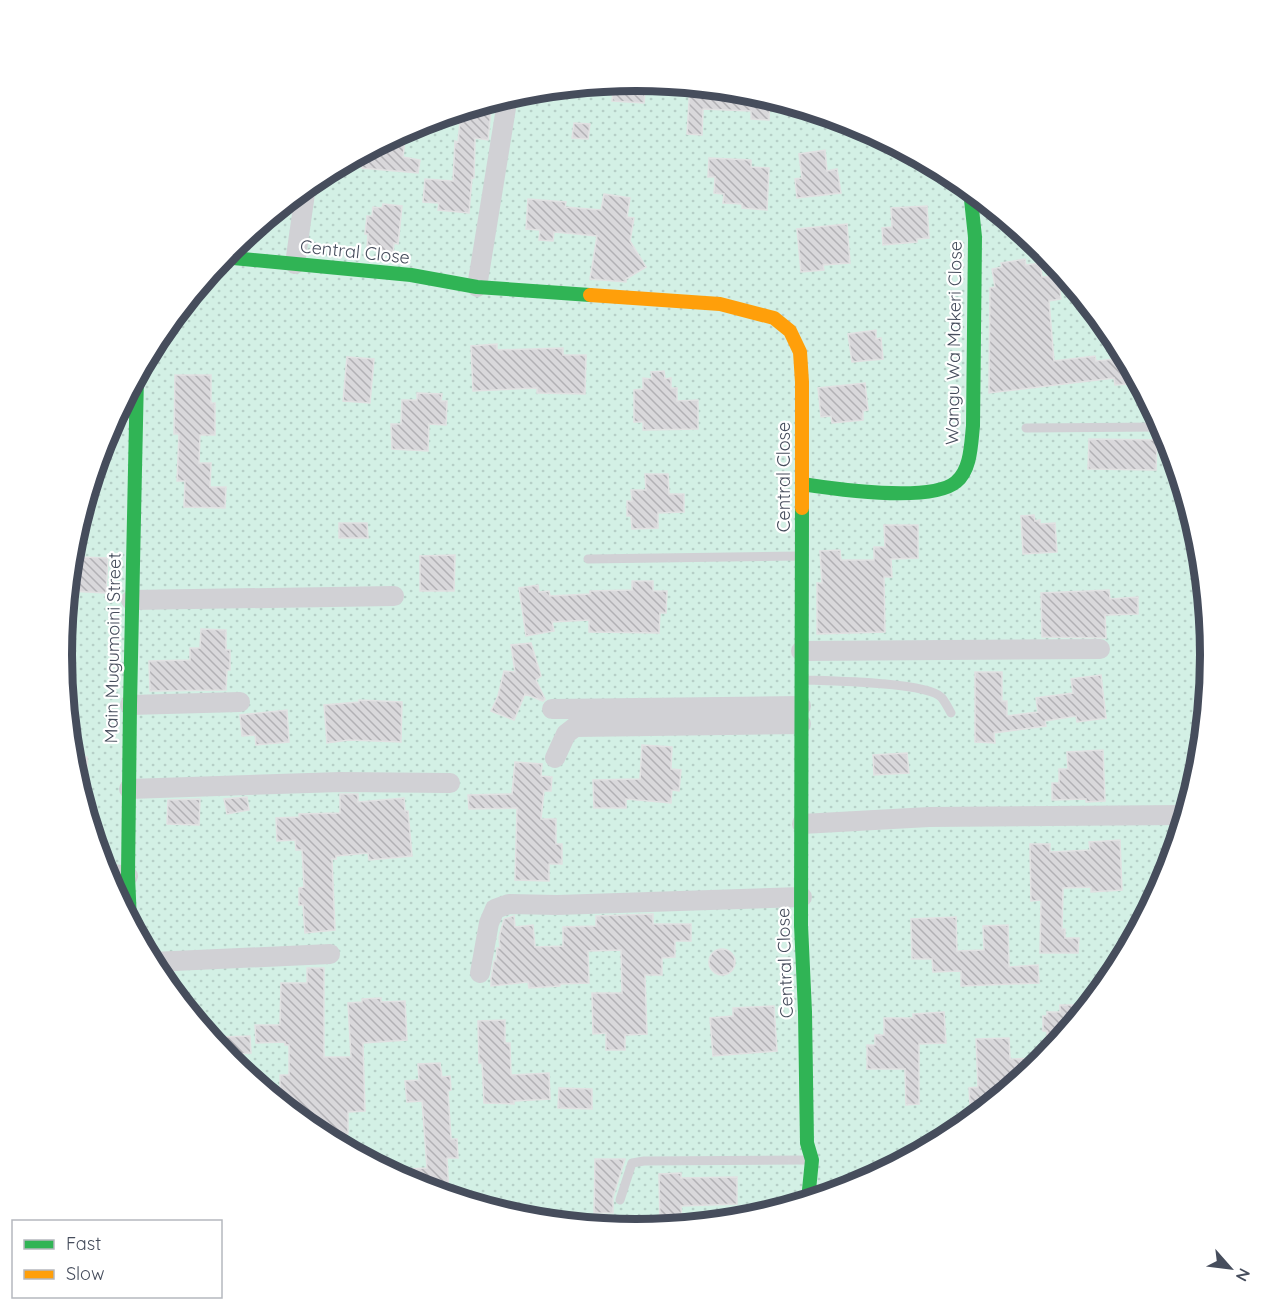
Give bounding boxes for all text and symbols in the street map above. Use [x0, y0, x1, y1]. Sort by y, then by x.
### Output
street label: Central Close [299, 234, 411, 269]
street label: Wangu Wa Makeri Close [940, 241, 967, 445]
street label: Central Close [772, 422, 795, 532]
street label: Main Mugumoini Street [99, 552, 126, 744]
street label: Central Close [771, 907, 798, 1019]
legend [12, 1220, 222, 1298]
text: Fast [66, 1232, 101, 1255]
north arrow [1200, 1238, 1260, 1298]
text: Slow [66, 1262, 104, 1285]
text: N [1232, 1265, 1255, 1285]

